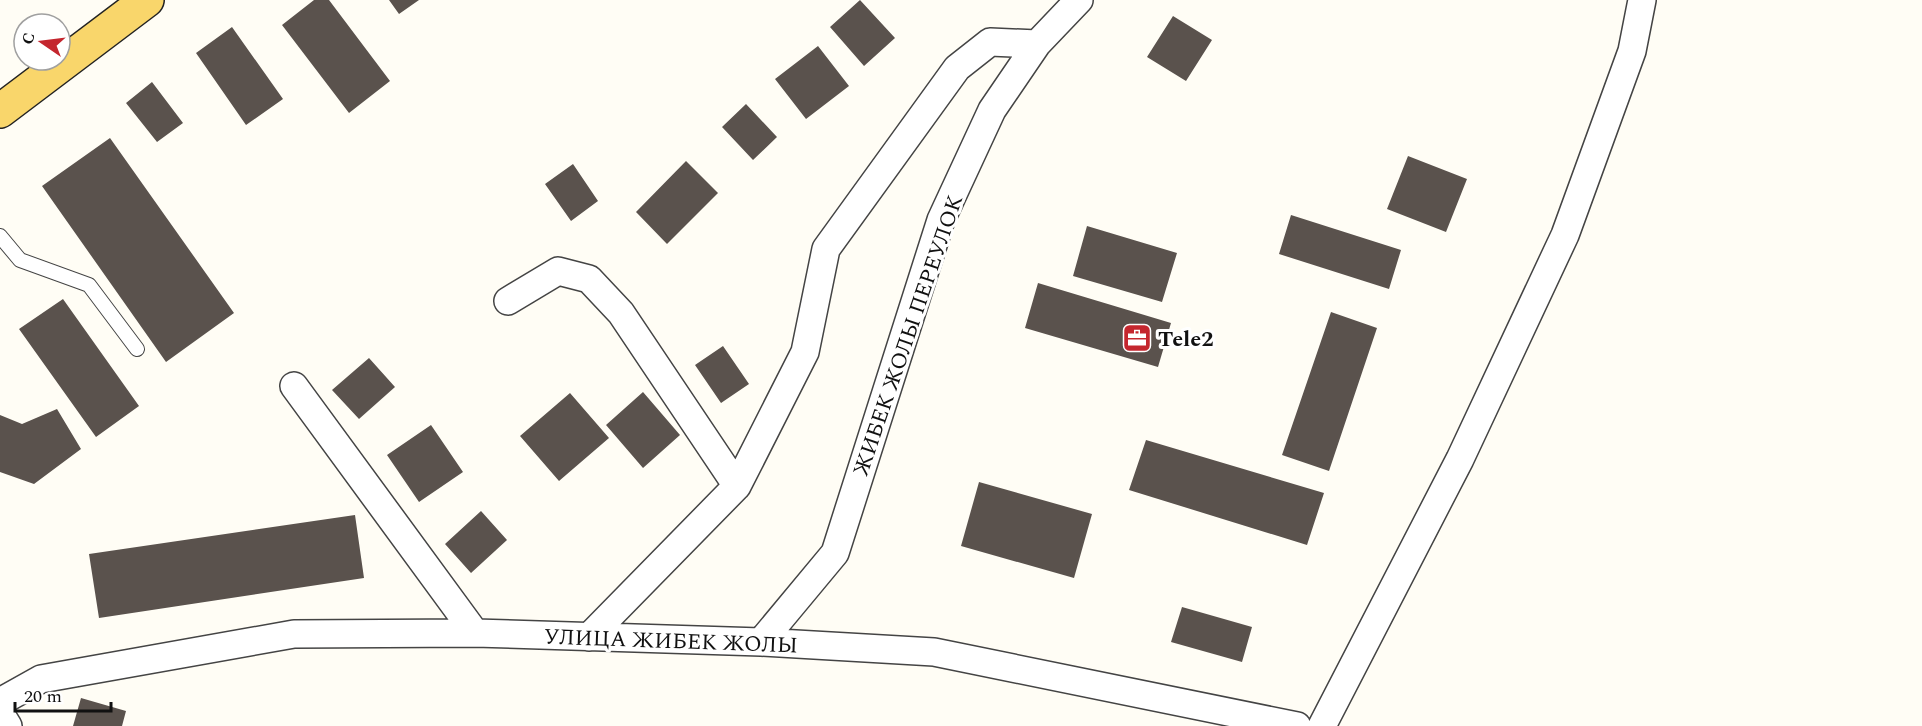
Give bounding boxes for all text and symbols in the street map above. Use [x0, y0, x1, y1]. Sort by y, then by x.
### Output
north arrow [12, 12, 72, 72]
text: С [15, 30, 41, 47]
street label: ЖИБЕК ЖОЛЫ ПЕРЕУЛОК [845, 190, 972, 481]
office icon: Tele2 [1121, 322, 1153, 354]
place label: Tele2 [1158, 323, 1214, 356]
street label: УЛИЦА ЖИБЕК ЖОЛЫ [543, 621, 798, 662]
scale bar [15, 675, 111, 713]
text: 20 m [24, 683, 62, 710]

